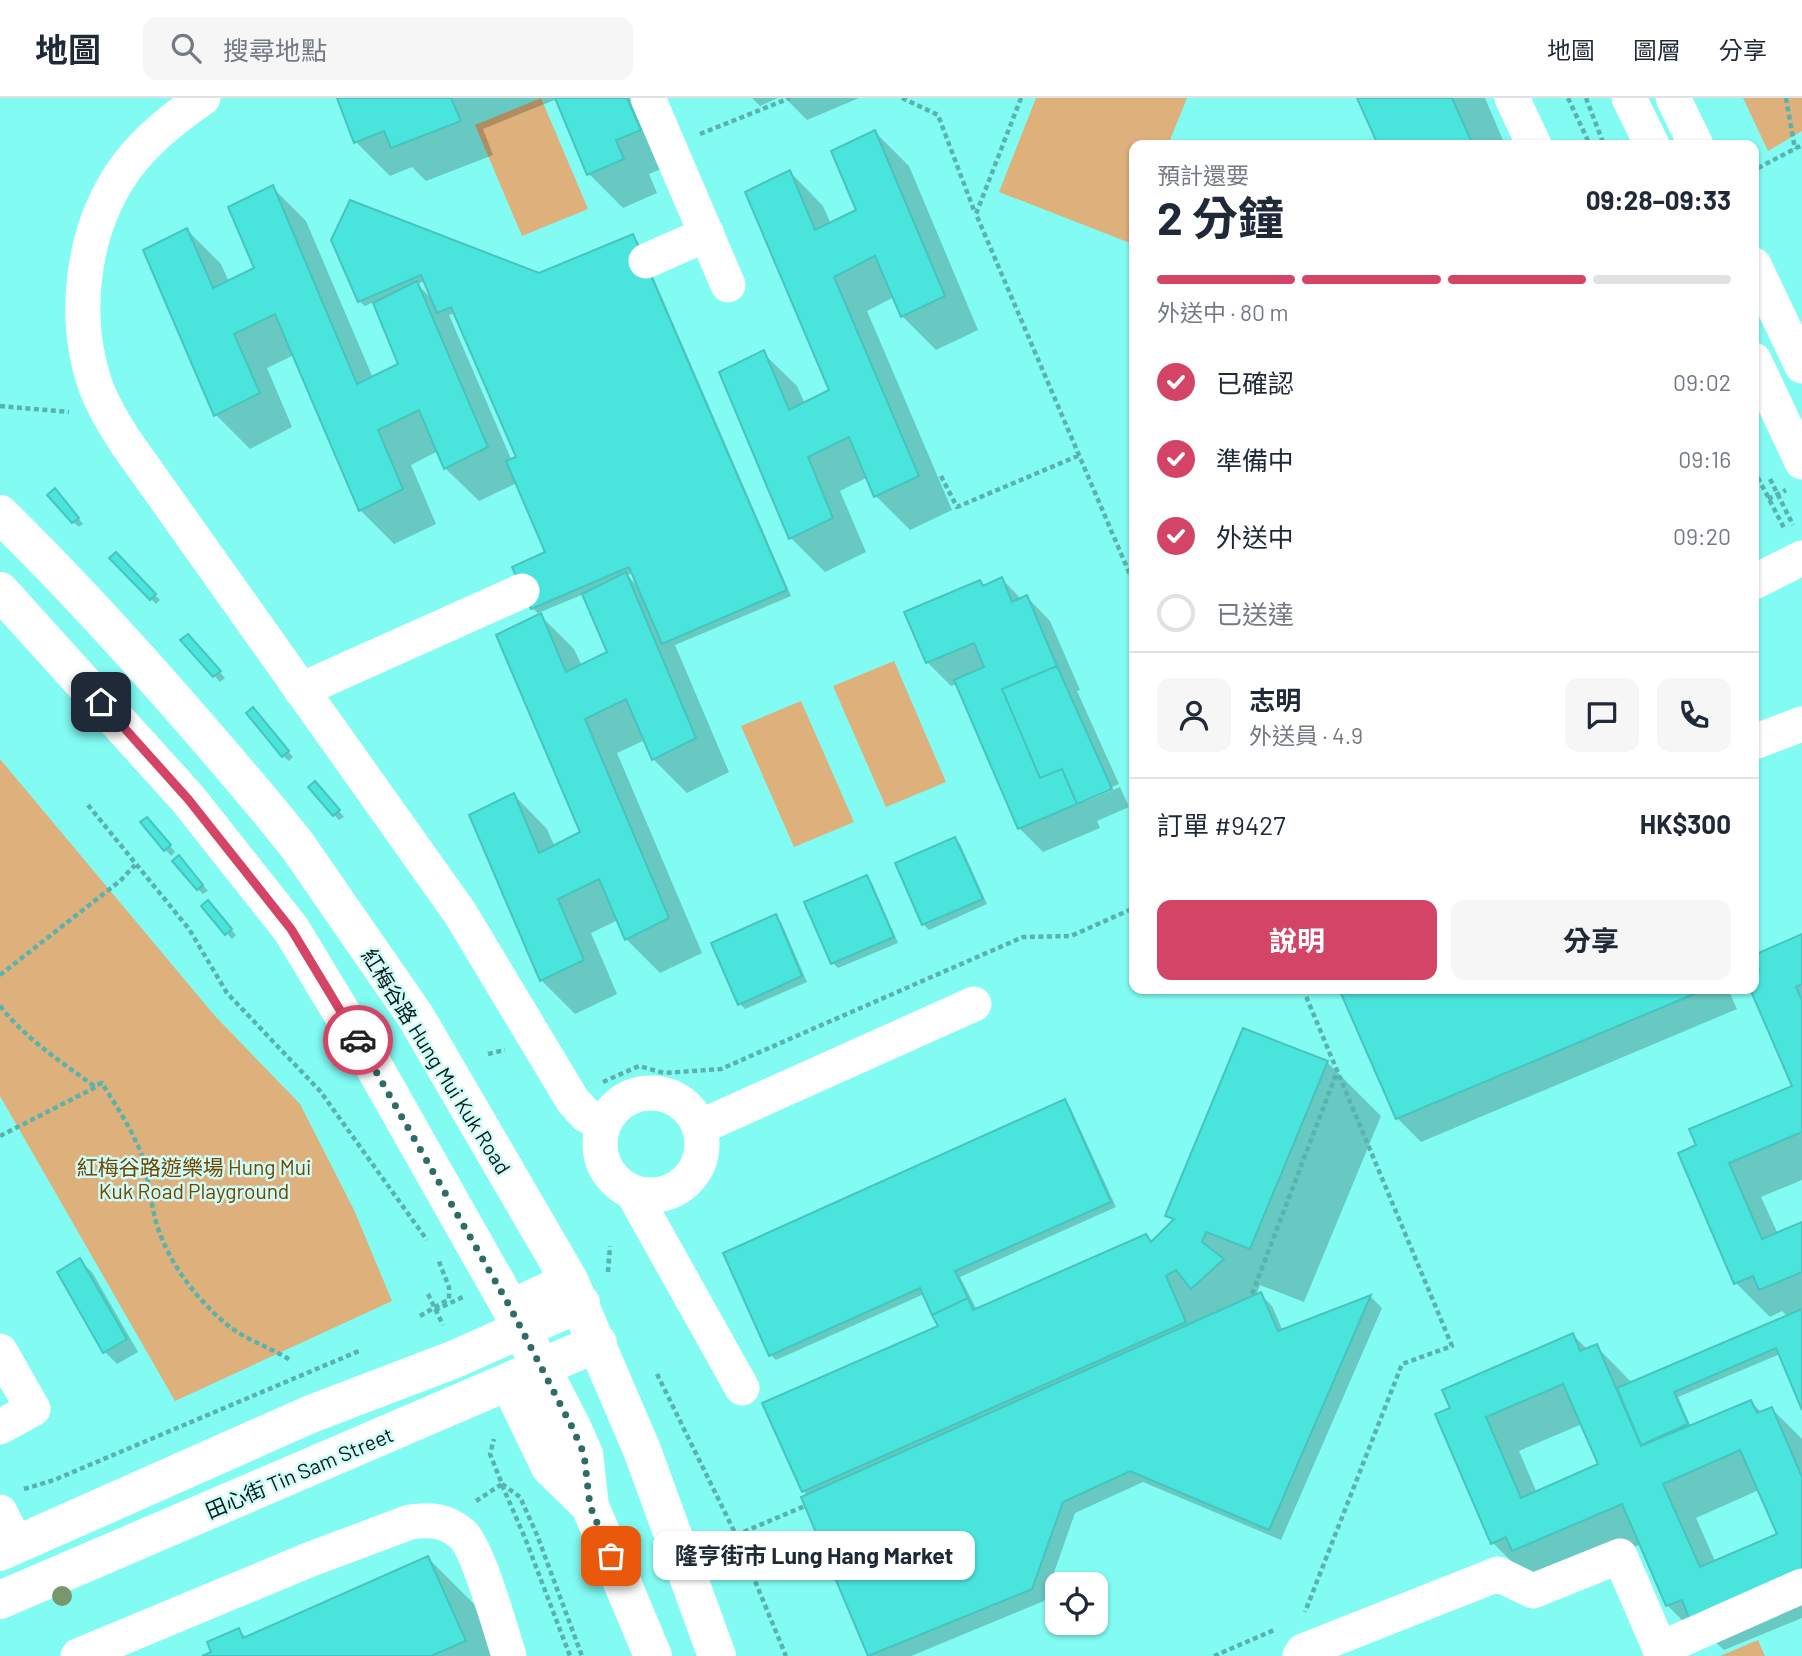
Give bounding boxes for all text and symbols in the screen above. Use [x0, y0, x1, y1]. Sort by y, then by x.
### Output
search box [143, 17, 633, 80]
text: 地圖 [35, 29, 101, 69]
icon: search [167, 29, 205, 67]
text: 搜尋地點 [223, 34, 327, 65]
text: 地圖 [1547, 35, 1595, 64]
text: 圖層 [1633, 35, 1681, 64]
text: 分享 [1719, 35, 1767, 64]
text: 預計還要 [1157, 161, 1249, 189]
text: 09:28–09:33 [1586, 184, 1731, 215]
text: 2 分鐘 [1157, 189, 1284, 244]
text: 外送中 · 80 m [1157, 298, 1289, 326]
icon: check [1157, 363, 1195, 401]
text: 已確認 [1216, 367, 1294, 398]
text: 09:02 [1673, 368, 1731, 396]
icon: check [1157, 440, 1195, 478]
text: 準備中 [1216, 444, 1294, 475]
text: 09:16 [1678, 445, 1731, 473]
icon: check [1157, 517, 1195, 555]
text: 外送中 [1216, 521, 1294, 552]
text: 09:20 [1673, 522, 1731, 550]
text: 已送達 [1216, 598, 1294, 629]
pin [71, 672, 131, 732]
button: person [1157, 678, 1231, 752]
button: chat [1565, 678, 1639, 752]
button: phone [1657, 678, 1731, 752]
icon: home [82, 683, 120, 721]
text: 志明 [1249, 684, 1301, 715]
text: 外送員 · 4.9 [1249, 721, 1363, 749]
text: HK$300 [1640, 808, 1731, 839]
text: 訂單 #9427 [1157, 809, 1285, 840]
button: 說明 [1157, 900, 1437, 980]
button: 分享 [1451, 900, 1731, 980]
street label: 紅梅谷路 Hung Mui Kuk Road [357, 944, 517, 1178]
courier [323, 1005, 393, 1075]
icon: car [339, 1021, 377, 1059]
park label: 紅梅谷路遊樂場 Hung Mui Kuk Road Playground [77, 1154, 311, 1203]
street label: 田心街 Tin Sam Street [201, 1421, 397, 1523]
pin [581, 1526, 641, 1586]
callout: 隆亨街市 Lung Hang Market [653, 1532, 975, 1580]
icon: bag [592, 1537, 630, 1575]
text: 隆亨街市 Lung Hang Market [675, 1541, 953, 1569]
map controls [1045, 1572, 1108, 1635]
button: locate [1045, 1572, 1108, 1635]

